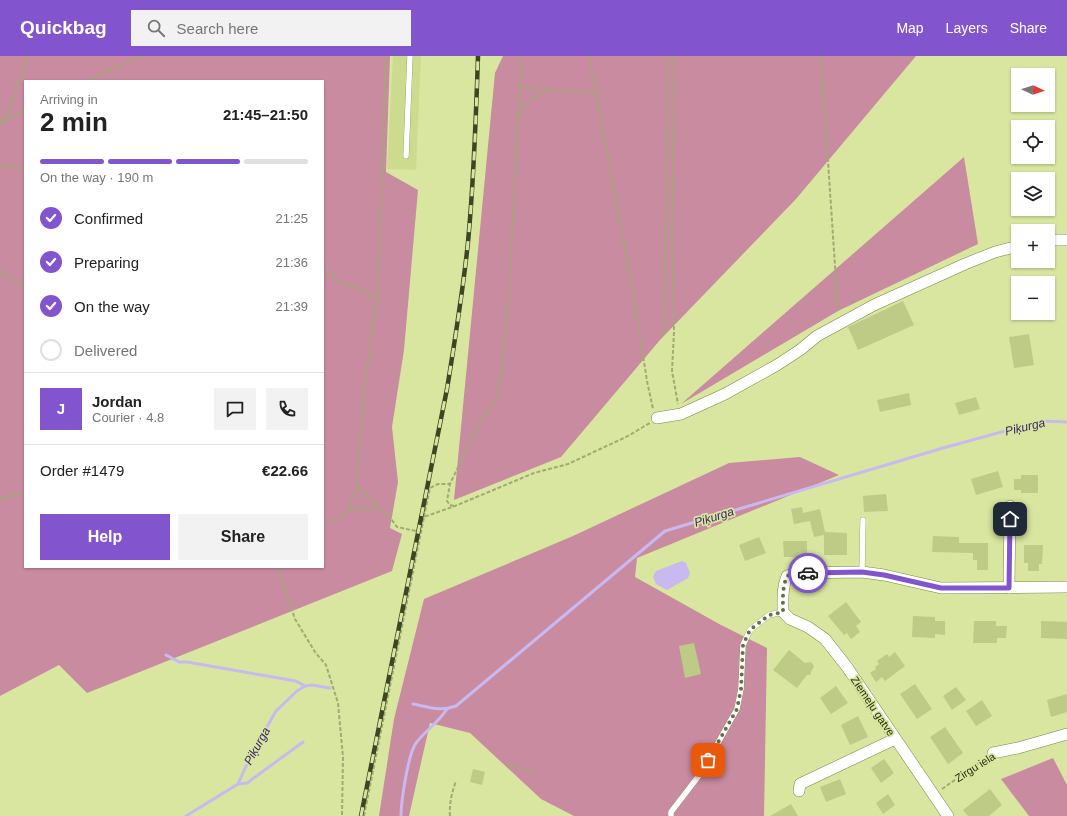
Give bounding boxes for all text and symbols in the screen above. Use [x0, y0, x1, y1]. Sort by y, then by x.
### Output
search box [131, 10, 411, 46]
text: Quickbag [20, 17, 107, 38]
icon: search [145, 17, 167, 39]
text: Search here [177, 20, 258, 37]
text: Map [896, 20, 924, 36]
text: Layers [946, 20, 988, 36]
text: Share [1010, 20, 1047, 36]
north arrow [1011, 68, 1055, 112]
map controls [1011, 68, 1055, 320]
text: Arriving in [40, 92, 98, 107]
text: 21:45–21:50 [223, 106, 308, 123]
text: 2 min [40, 107, 108, 137]
button: locate [1011, 120, 1055, 164]
text: On the way · 190 m [40, 170, 153, 185]
button: layers [1011, 172, 1055, 216]
icon: check [40, 207, 62, 229]
text: Confirmed [74, 210, 143, 227]
text: 21:25 [275, 211, 308, 226]
button: + [1011, 224, 1055, 268]
icon: check [40, 251, 62, 273]
text: Preparing [74, 254, 139, 271]
text: 21:36 [275, 255, 308, 270]
button: − [1011, 276, 1055, 320]
icon: check [40, 295, 62, 317]
text: On the way [74, 298, 150, 315]
text: 21:39 [275, 299, 308, 314]
text: Delivered [74, 342, 137, 359]
button: chat [214, 388, 256, 430]
button: phone [266, 388, 308, 430]
text: Jordan [92, 393, 142, 410]
text: J [57, 400, 65, 417]
text: Courier · 4.8 [92, 410, 164, 425]
water label: Piķurga [1004, 416, 1047, 438]
text: Order #1479 [40, 462, 124, 479]
text: €22.66 [262, 462, 308, 479]
pin [993, 502, 1027, 536]
water label: Piķurga [692, 504, 736, 530]
icon: home [999, 508, 1021, 530]
button: Help [40, 514, 170, 560]
button: Share [178, 514, 308, 560]
courier [788, 553, 828, 593]
icon: car [797, 562, 819, 584]
street label: Ziemeļu gatve [849, 674, 897, 738]
water label: Piķurga [241, 725, 273, 767]
pin [691, 743, 725, 777]
icon: bag [697, 749, 719, 771]
street label: Zirgu iela [953, 749, 998, 784]

